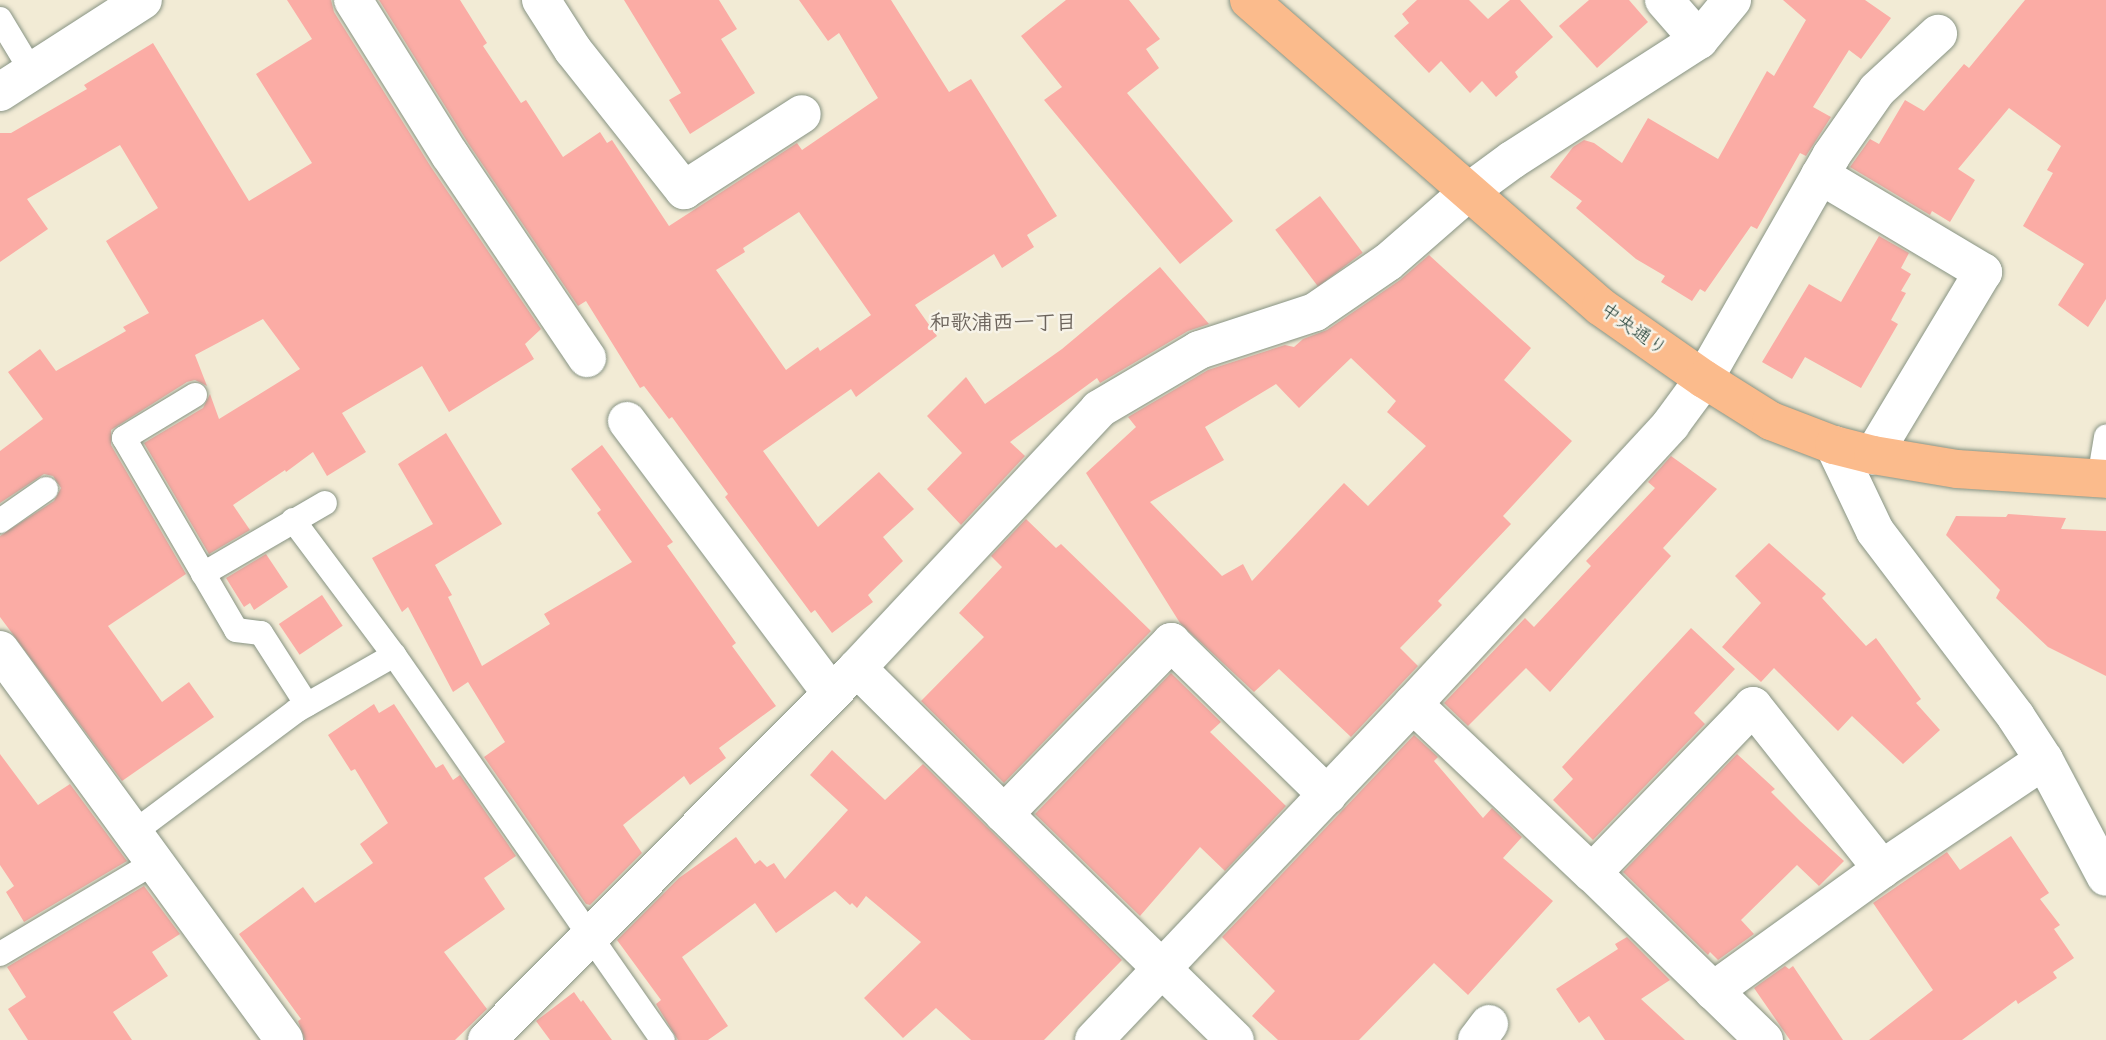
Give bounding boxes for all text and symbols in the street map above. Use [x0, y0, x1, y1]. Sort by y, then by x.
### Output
street label: 中央通り [1596, 298, 1672, 360]
district label: 和歌浦西一丁目 [930, 309, 1076, 335]

